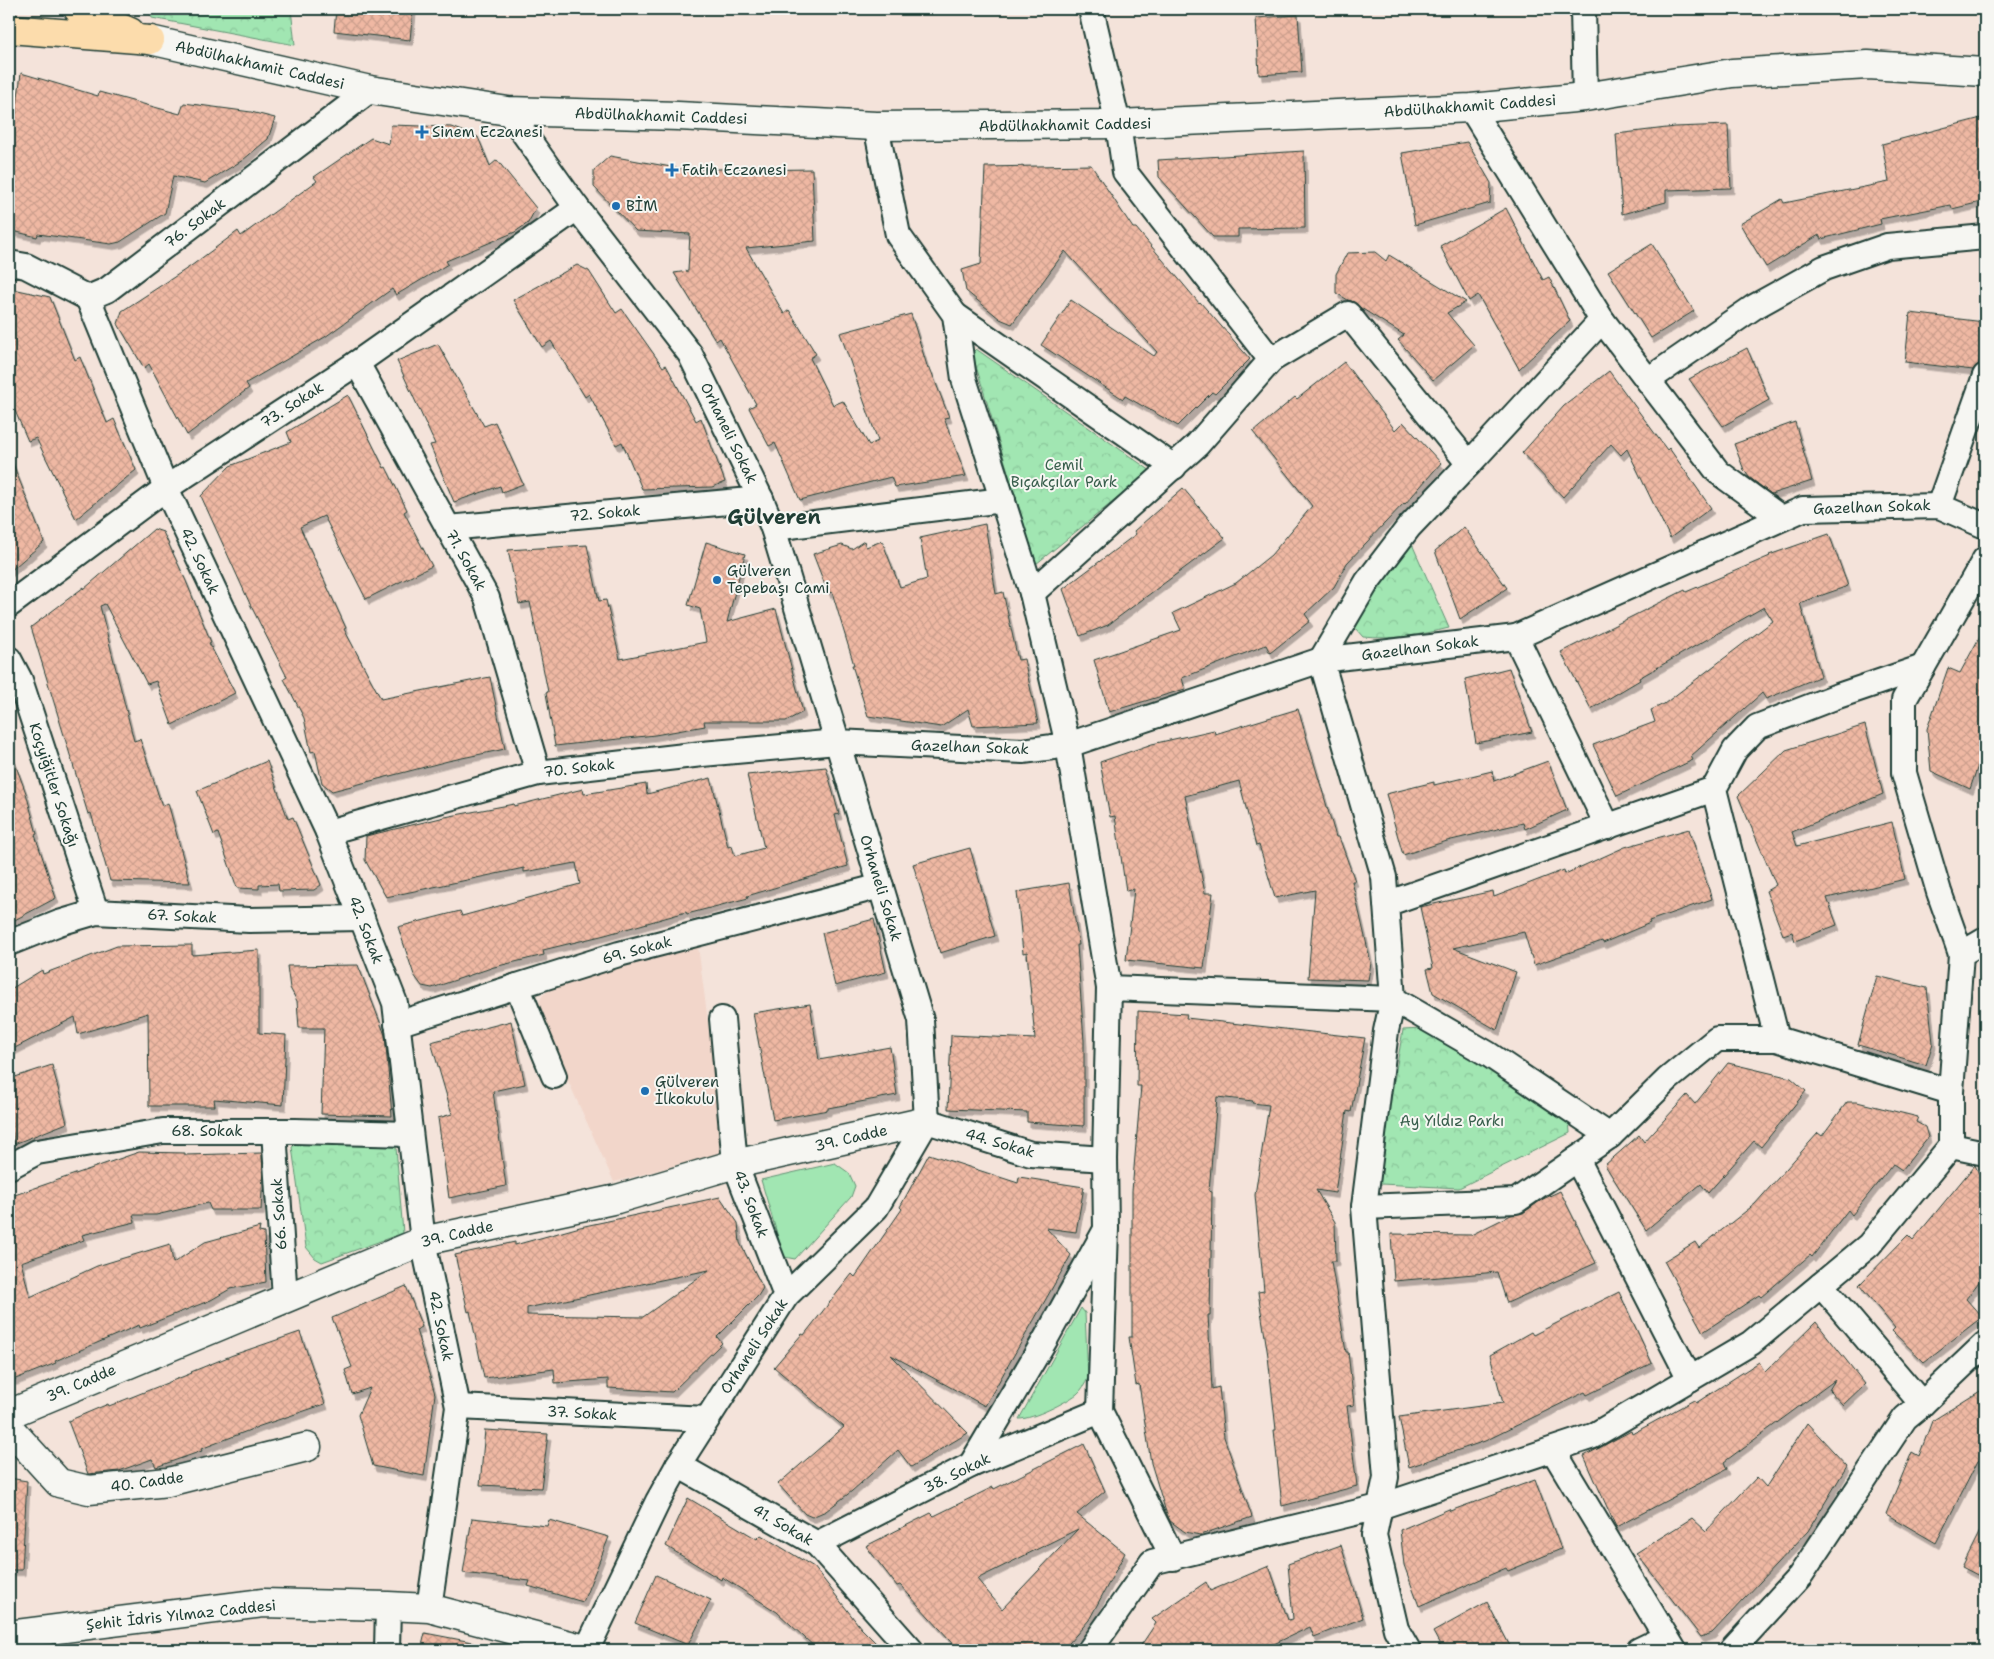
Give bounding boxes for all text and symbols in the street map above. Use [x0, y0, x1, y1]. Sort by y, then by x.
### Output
street label: Abdülhakhamit Caddesi [173, 36, 347, 94]
street label: Abdülhakhamit Caddesi [1383, 90, 1557, 122]
street label: Abdülhakhamit Caddesi [574, 103, 748, 129]
street label: Abdülhakhamit Caddesi [978, 113, 1152, 137]
place label: Sinem Eczanesi [432, 122, 543, 142]
marker: Sinem Eczanesi [416, 126, 428, 138]
place label: Fatih Eczanesi [682, 160, 787, 180]
marker: Fatih Eczanesi [666, 164, 678, 176]
street label: 76. Sokak [160, 193, 230, 253]
place label: BİM [626, 196, 658, 216]
marker: BİM [610, 200, 622, 212]
street label: 73. Sokak [257, 377, 327, 433]
street label: Orhaneli Sokak [696, 379, 762, 487]
park label: Cemil Bıçakçılar Park [1011, 455, 1117, 492]
street label: Gazelhan Sokak [1813, 495, 1931, 519]
street label: 72. Sokak [569, 500, 641, 526]
district label: Gülveren [727, 504, 821, 530]
street label: 42. Sokak [176, 524, 224, 598]
street label: 71. Sokak [441, 526, 491, 594]
place label: Gülveren Tepebaşı Cami [727, 561, 830, 598]
marker: Gülveren Tepebaşı Cami [711, 574, 723, 586]
street label: Gazelhan Sokak [1360, 631, 1480, 665]
street label: Koçyiğitler Sokağı [24, 720, 84, 850]
street label: Gazelhan Sokak [911, 735, 1029, 759]
street label: 70. Sokak [542, 754, 616, 782]
street label: Orhaneli Sokak [855, 832, 907, 944]
street label: 42. Sokak [344, 893, 388, 967]
street label: 67. Sokak [147, 904, 217, 928]
street label: 69. Sokak [600, 931, 674, 969]
place label: Gülveren İlkokulu [655, 1072, 719, 1109]
marker: Gülveren İlkokulu [639, 1085, 651, 1097]
park label: Ay Yıldız Parkı [1400, 1111, 1504, 1131]
street label: 39. Cadde [813, 1120, 889, 1156]
street label: 68. Sokak [171, 1121, 243, 1141]
street label: 44. Sokak [963, 1124, 1037, 1162]
street label: 43. Sokak [729, 1167, 773, 1241]
street label: 66. Sokak [267, 1177, 291, 1251]
street label: 39. Cadde [419, 1216, 495, 1252]
street label: 42. Sokak [424, 1289, 458, 1363]
street label: Orhaneli Sokak [716, 1294, 792, 1398]
street label: 39. Cadde [43, 1359, 119, 1407]
street label: 37. Sokak [546, 1401, 618, 1425]
street label: 38. Sokak [920, 1448, 994, 1498]
street label: 40. Cadde [109, 1467, 185, 1497]
street label: 41. Sokak [749, 1500, 817, 1550]
street label: Şehit İdris Yılmaz Caddesi [85, 1595, 277, 1635]

